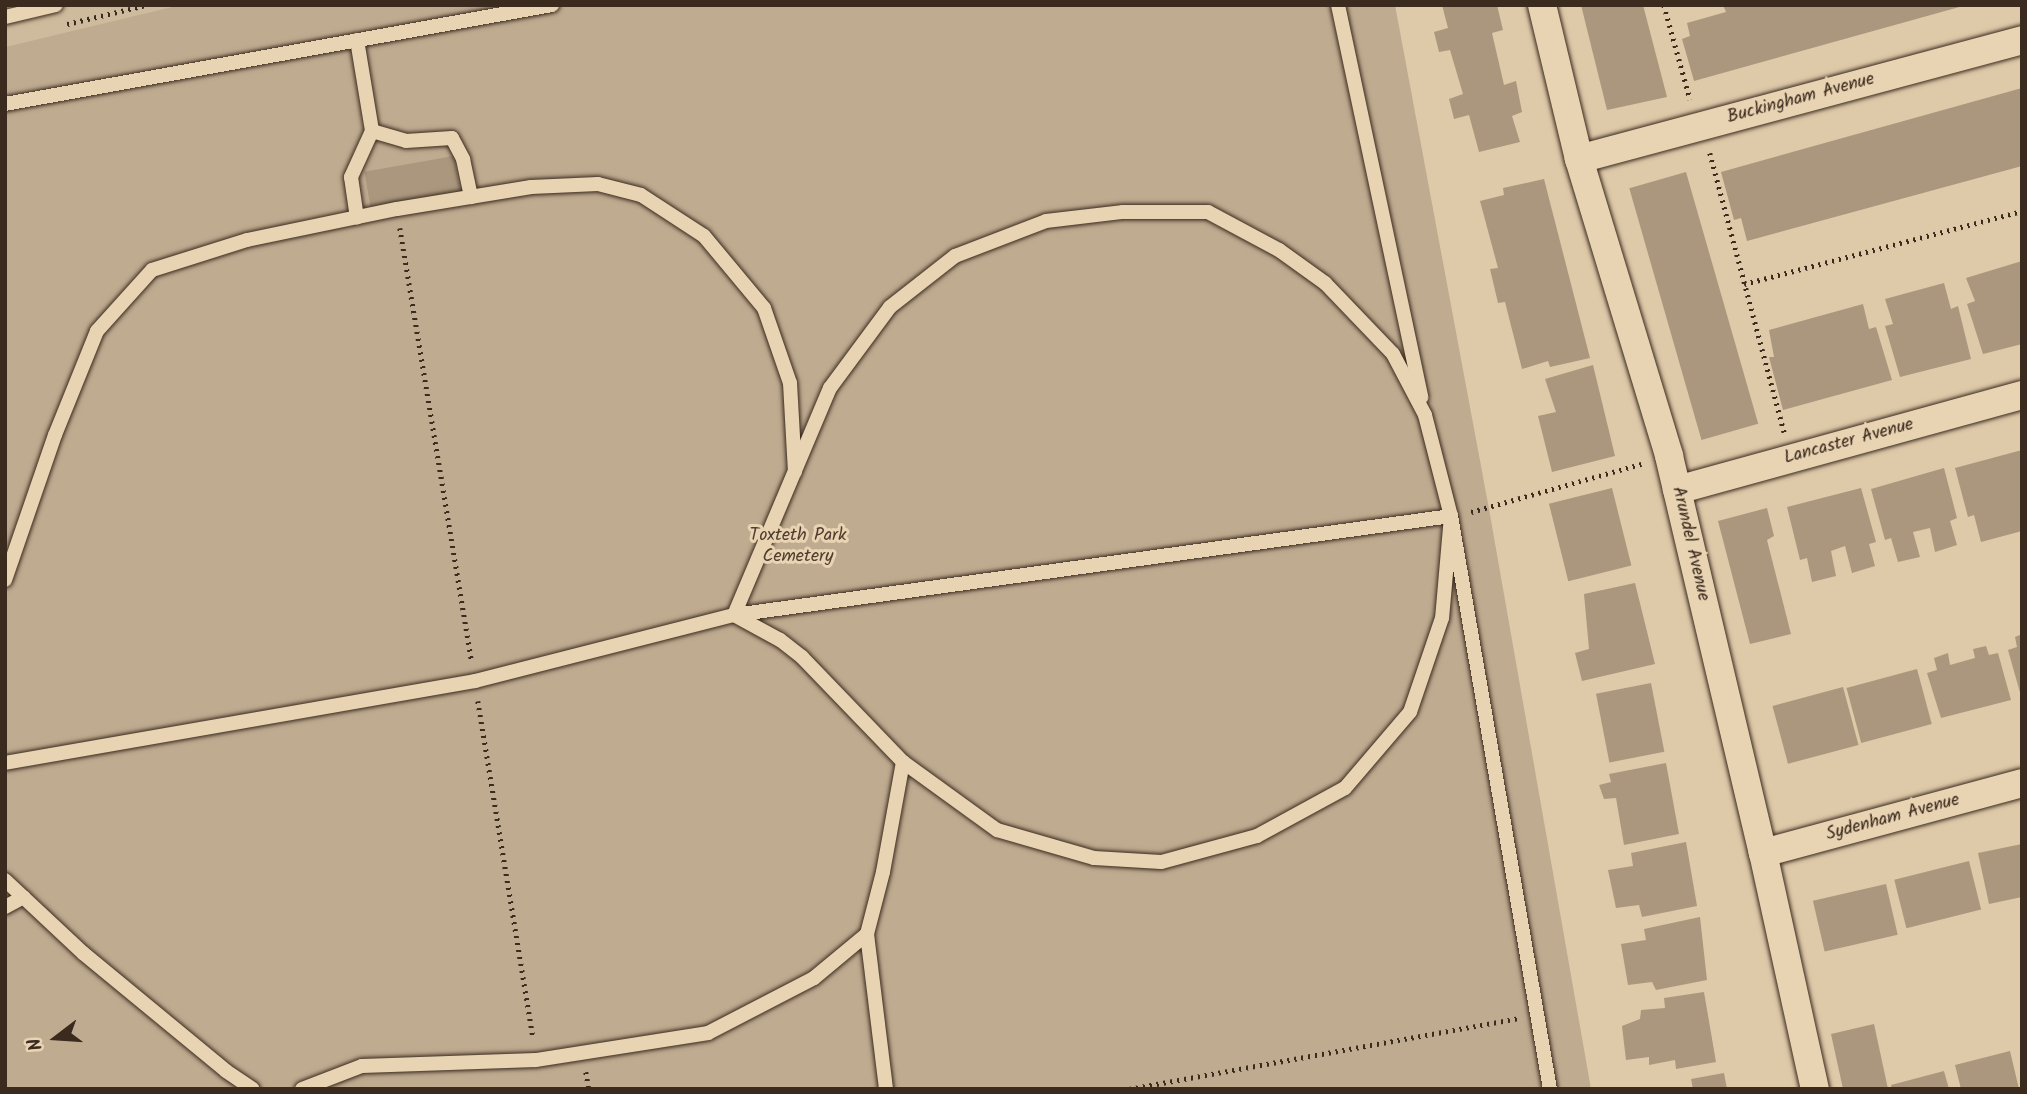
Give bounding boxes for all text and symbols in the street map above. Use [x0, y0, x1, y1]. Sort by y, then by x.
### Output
street label: Buckingham Avenue [1725, 69, 1877, 129]
street label: Lancaster Avenue [1782, 414, 1916, 470]
street label: Arundel Avenue [1666, 485, 1714, 603]
park label: Toxteth Park Cemetery [750, 526, 846, 568]
street label: Sydenham Avenue [1824, 790, 1962, 846]
north arrow [21, 1003, 91, 1073]
text: N [20, 1034, 52, 1054]

